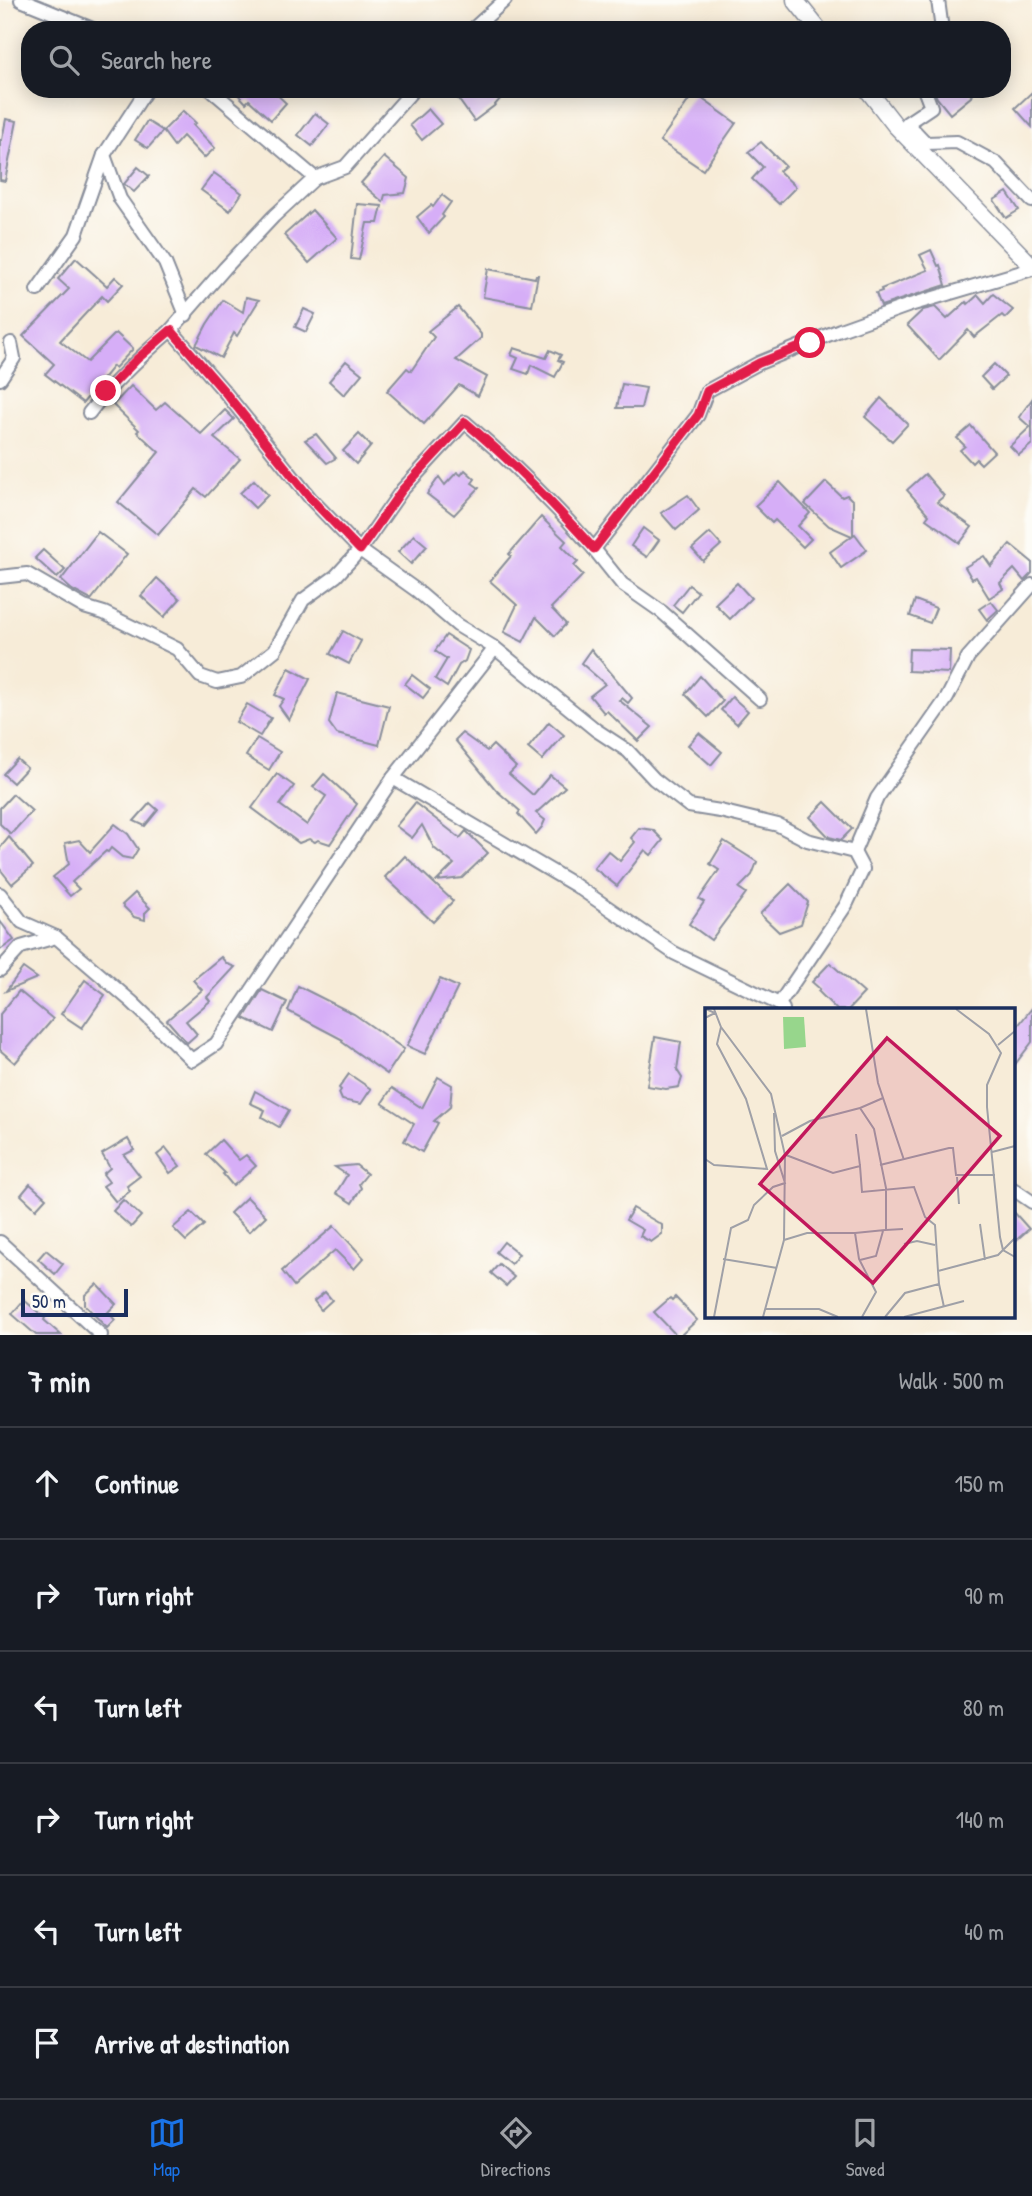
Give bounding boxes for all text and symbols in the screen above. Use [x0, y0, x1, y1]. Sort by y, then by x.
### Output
search box [21, 21, 1011, 98]
icon: search [45, 41, 83, 79]
text: Search here [101, 42, 212, 77]
route start [794, 327, 825, 358]
route end [90, 375, 121, 406]
inset map [705, 1008, 1014, 1318]
scale bar [21, 1286, 128, 1318]
text: 50 m [32, 1288, 66, 1314]
text: 7 min [28, 1361, 90, 1401]
text: Walk · 500 m [899, 1365, 1004, 1396]
icon: ahead [28, 1464, 66, 1502]
text: Continue [95, 1466, 179, 1501]
text: 150 m [955, 1468, 1004, 1499]
icon: right [28, 1576, 66, 1614]
text: Turn right [95, 1578, 193, 1613]
text: 90 m [964, 1580, 1004, 1611]
icon: left [28, 1688, 66, 1726]
text: Turn left [95, 1690, 181, 1725]
text: 80 m [963, 1692, 1004, 1723]
icon: right [28, 1800, 66, 1838]
text: Turn right [95, 1802, 193, 1837]
text: 140 m [956, 1804, 1004, 1835]
icon: left [28, 1912, 66, 1950]
text: Turn left [95, 1914, 181, 1949]
text: 40 m [964, 1916, 1004, 1947]
icon: arrive [28, 2024, 66, 2062]
text: Arrive at destination [95, 2026, 290, 2061]
tab: Map [148, 2114, 186, 2182]
tab: Directions [481, 2114, 551, 2182]
tab: Saved [846, 2114, 884, 2182]

